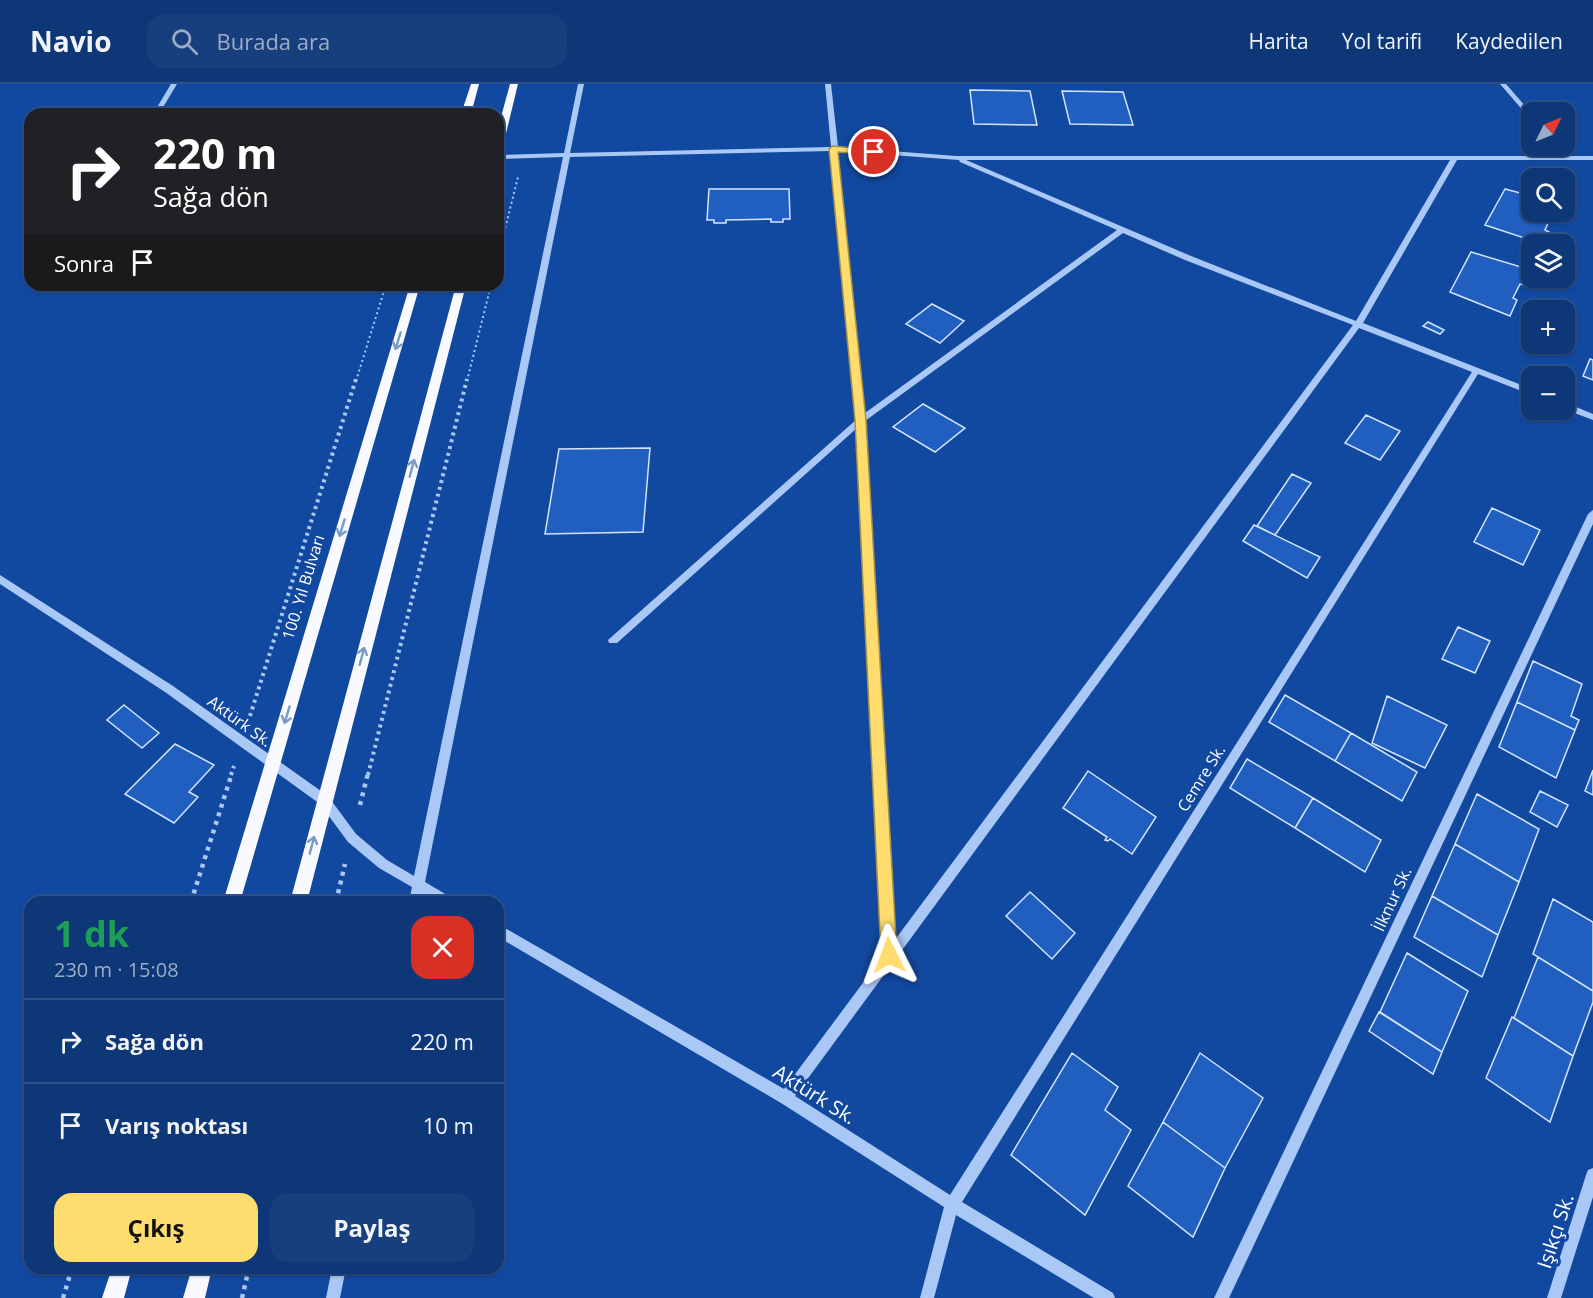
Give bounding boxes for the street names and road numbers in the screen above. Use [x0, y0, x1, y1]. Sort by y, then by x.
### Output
street label: 100. Yıl Bulvarı [277, 532, 329, 642]
street label: Aktürk Sk. [203, 690, 277, 752]
street label: Cemre Sk. [1172, 740, 1230, 816]
street label: İlknur Sk. [1368, 863, 1416, 935]
street label: Aktürk Sk. [768, 1058, 862, 1130]
street label: Işıkçı Sk. [1530, 1190, 1580, 1272]

